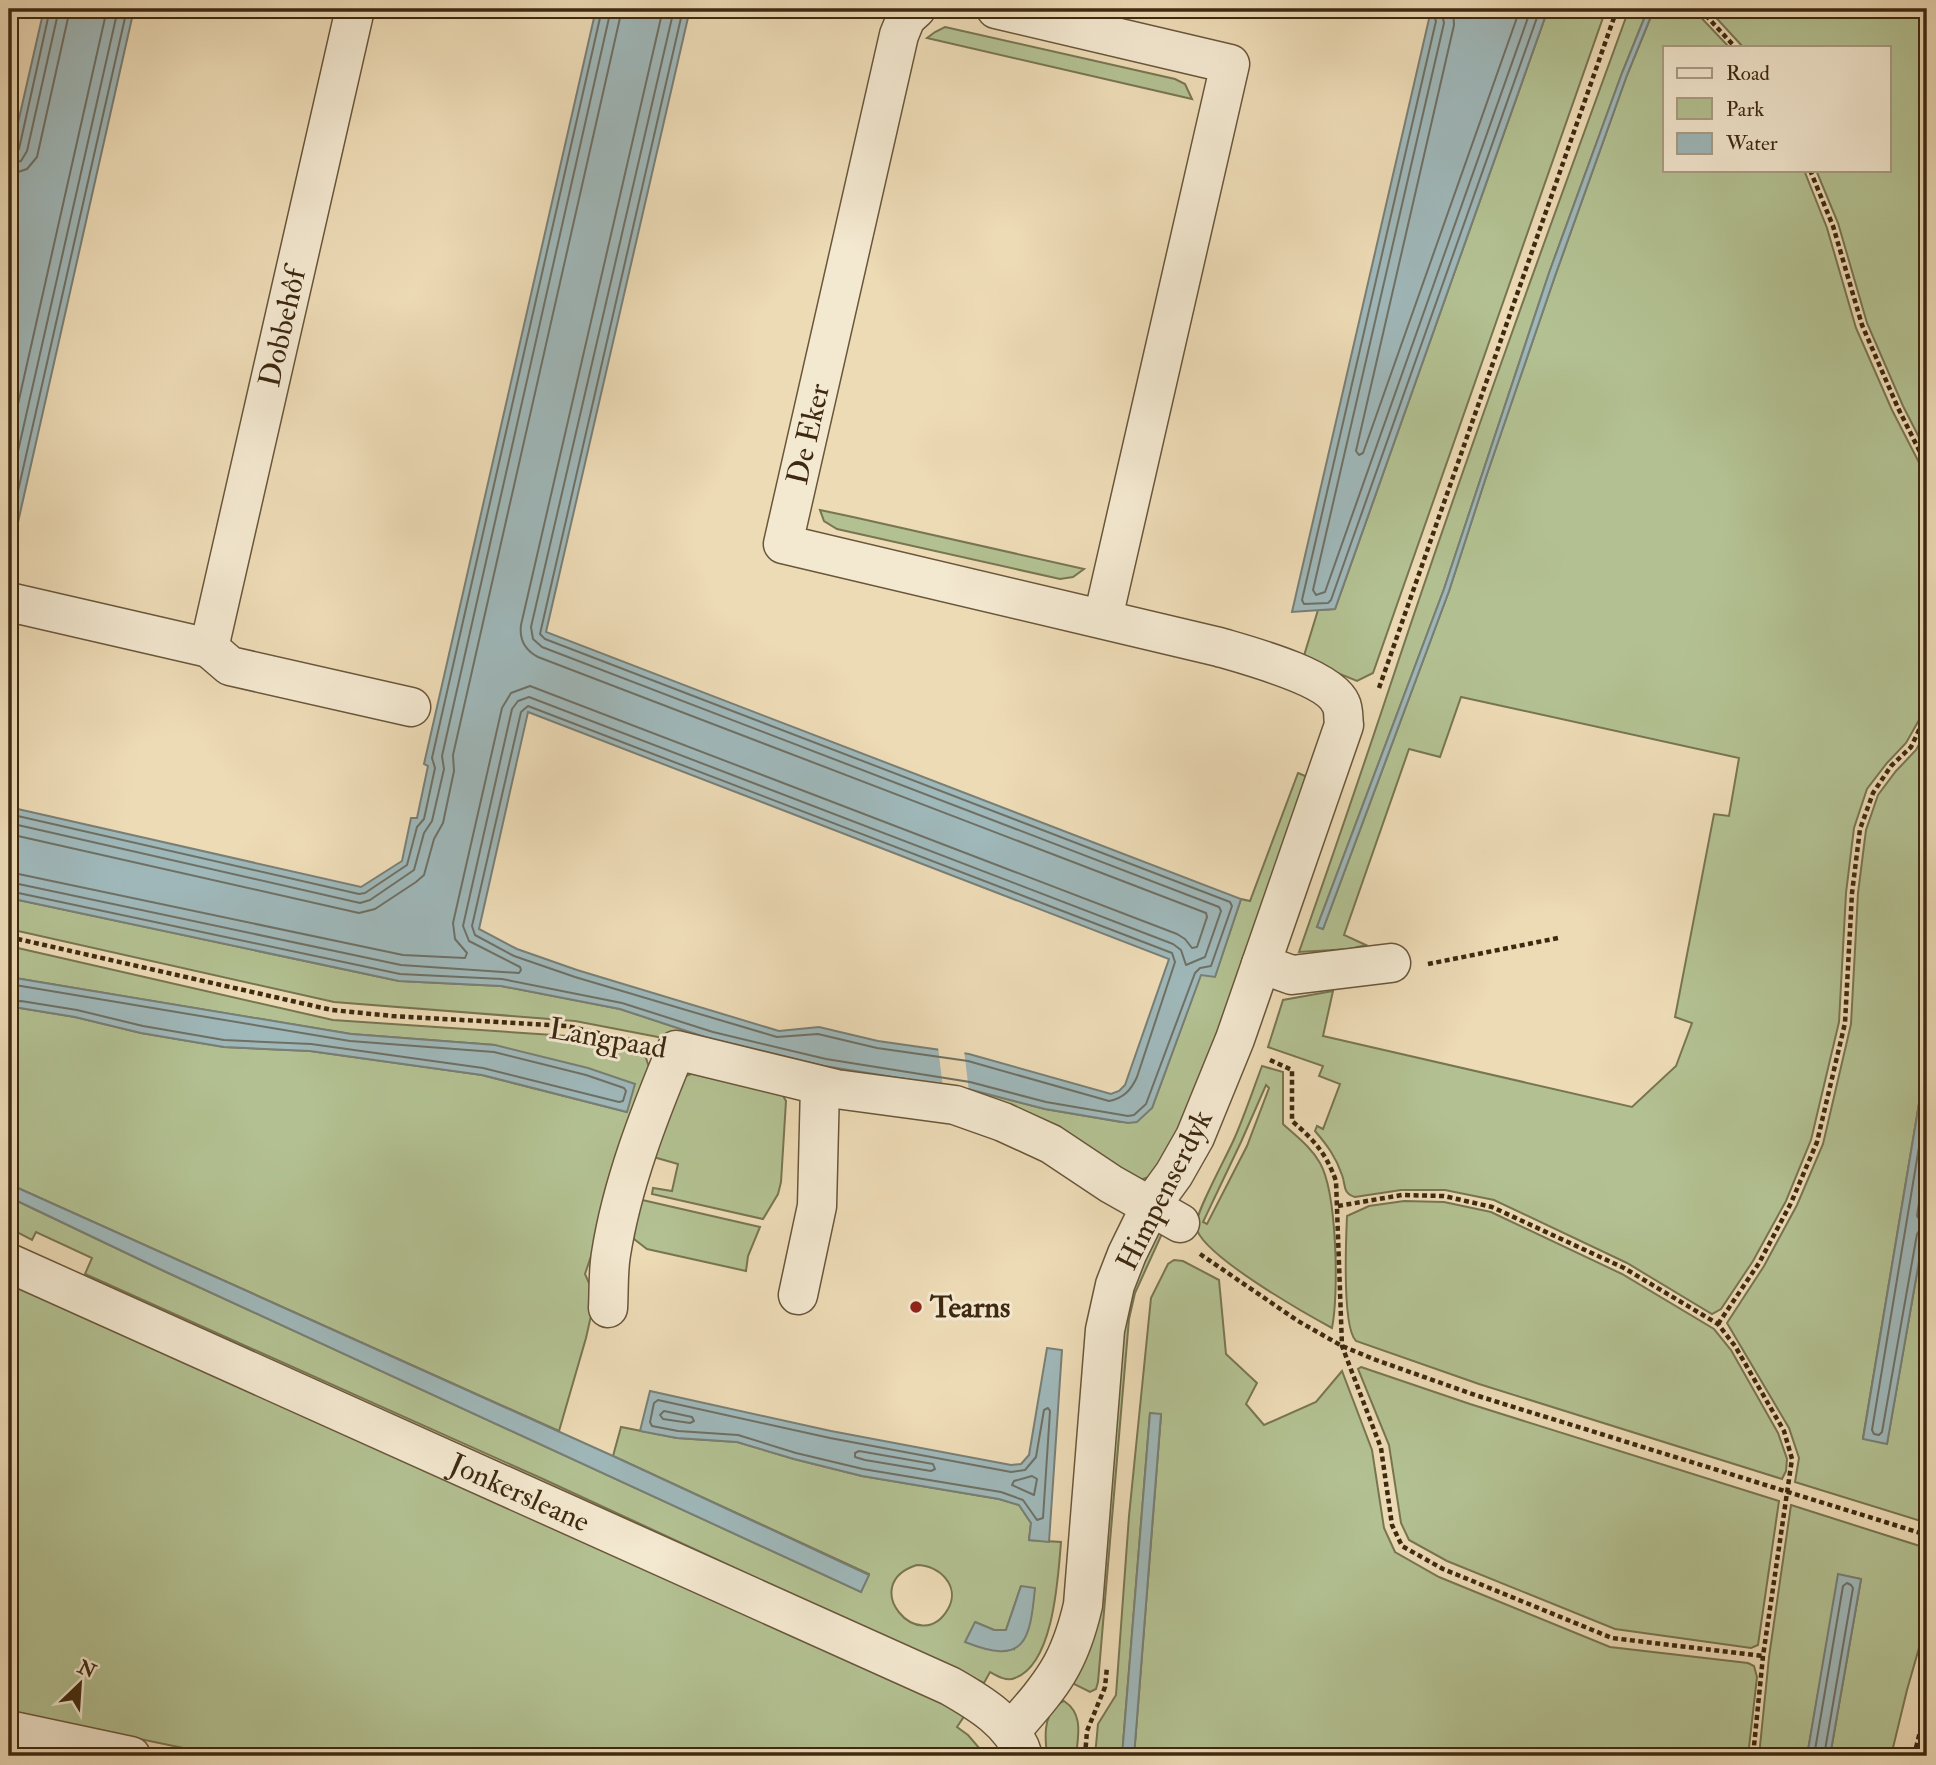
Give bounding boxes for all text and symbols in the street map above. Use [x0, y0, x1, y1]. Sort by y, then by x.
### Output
legend [1663, 46, 1890, 172]
text: Road [1726, 60, 1771, 87]
text: Park [1726, 96, 1764, 123]
text: Water [1725, 130, 1778, 157]
street label: Dobbehôf [251, 260, 315, 391]
street label: De Eker [779, 380, 838, 488]
street label: Langpaad [546, 1010, 670, 1067]
street label: Himpenserdyk [1108, 1104, 1221, 1277]
place label: Tearns [929, 1289, 1010, 1326]
marker: Tearns [908, 1299, 924, 1315]
street label: Jonkersleane [443, 1445, 595, 1541]
north arrow [46, 1650, 116, 1720]
text: N [73, 1655, 100, 1684]

